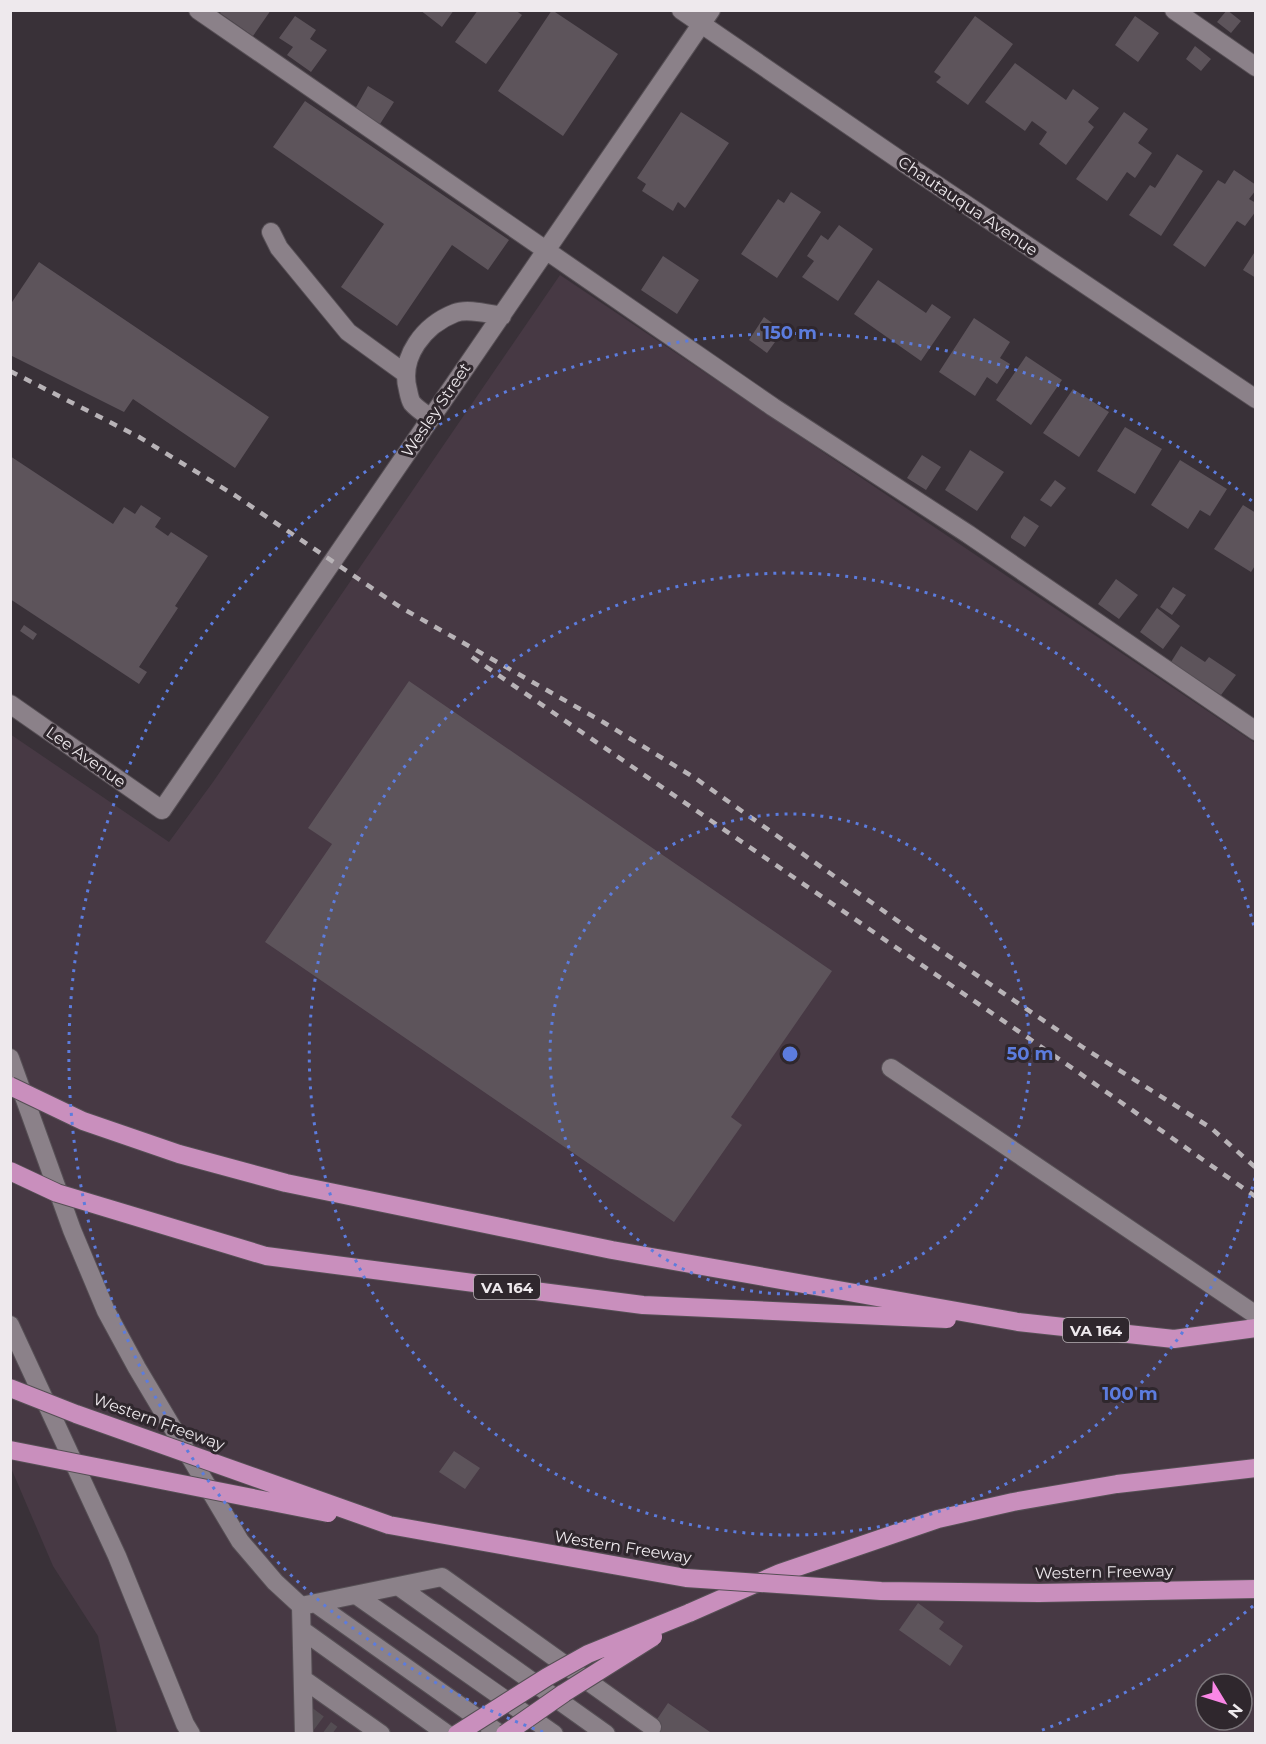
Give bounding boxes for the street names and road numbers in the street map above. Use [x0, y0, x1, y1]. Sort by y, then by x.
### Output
street label: Chautauqua Avenue [895, 152, 1041, 260]
street label: Wesley Street [398, 359, 475, 461]
street label: Lee Avenue [42, 722, 130, 792]
road number: VA 164 [474, 1275, 540, 1299]
road number: VA 164 [1063, 1318, 1129, 1342]
street label: Western Freeway [91, 1389, 228, 1455]
street label: Western Freeway [553, 1527, 693, 1567]
street label: Western Freeway [1035, 1561, 1174, 1583]

